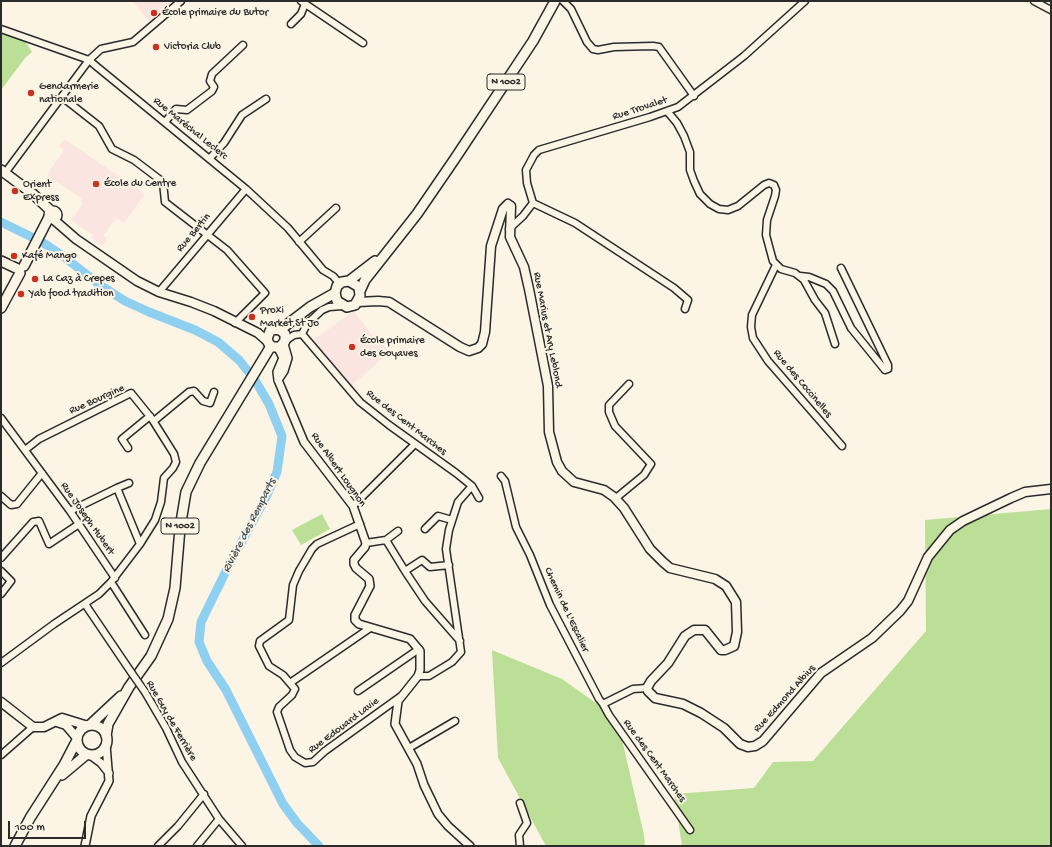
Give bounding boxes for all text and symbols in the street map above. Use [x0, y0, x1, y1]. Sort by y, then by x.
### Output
place label: École primaire du Butor [162, 6, 268, 20]
marker: École primaire du Butor [149, 8, 159, 18]
place label: Victoria Club [164, 40, 221, 54]
marker: Victoria Club [151, 42, 161, 52]
road number: N 1002 [487, 74, 525, 90]
place label: Gendarmerie nationale [39, 80, 99, 106]
marker: Gendarmerie nationale [26, 88, 36, 98]
street label: Rue Trovalet [611, 94, 669, 124]
street label: Rue Maréchal Leclerc [150, 95, 230, 163]
place label: École du Centre [104, 177, 176, 191]
place label: Orient Express [23, 178, 59, 204]
marker: École du Centre [91, 179, 101, 189]
marker: Orient Express [10, 186, 20, 196]
street label: Rue Bertin [174, 211, 214, 255]
place label: Kafé Mango [22, 249, 77, 263]
marker: Kafé Mango [9, 251, 19, 261]
street label: Rue Marius et Ary Leblond [529, 271, 565, 389]
place label: La Caz à Crepes [43, 272, 115, 286]
marker: La Caz à Crepes [30, 274, 40, 284]
place label: Yab food tradition [29, 287, 114, 301]
marker: Yab food tradition [16, 289, 26, 299]
place label: Proxi Market St Jo [260, 304, 319, 330]
marker: Proxi Market St Jo [247, 312, 257, 322]
place label: École primaire des Goyaves [360, 334, 425, 360]
marker: École primaire des Goyaves [347, 342, 357, 352]
street label: Rue des Coccinelles [770, 347, 834, 421]
street label: Rue Bourgine [67, 382, 127, 418]
street label: Rue des Cent Marches [363, 387, 449, 459]
street label: Rue Albert Lougnon [307, 430, 369, 510]
water label: Rivière des Remparts [220, 476, 280, 576]
street label: Rue Joseph Hubert [57, 480, 117, 558]
road number: N 1002 [161, 518, 199, 534]
street label: Chemin de L'Escalier [541, 565, 591, 655]
street label: Rue Edmond Albius [751, 662, 819, 736]
street label: Rue Guy de Ferrière [143, 678, 199, 764]
street label: Rue Edouard Lavie [306, 695, 382, 757]
street label: Rue des Cent Marches [620, 717, 688, 805]
scale bar [10, 813, 88, 839]
text: 100 m [15, 821, 45, 835]

